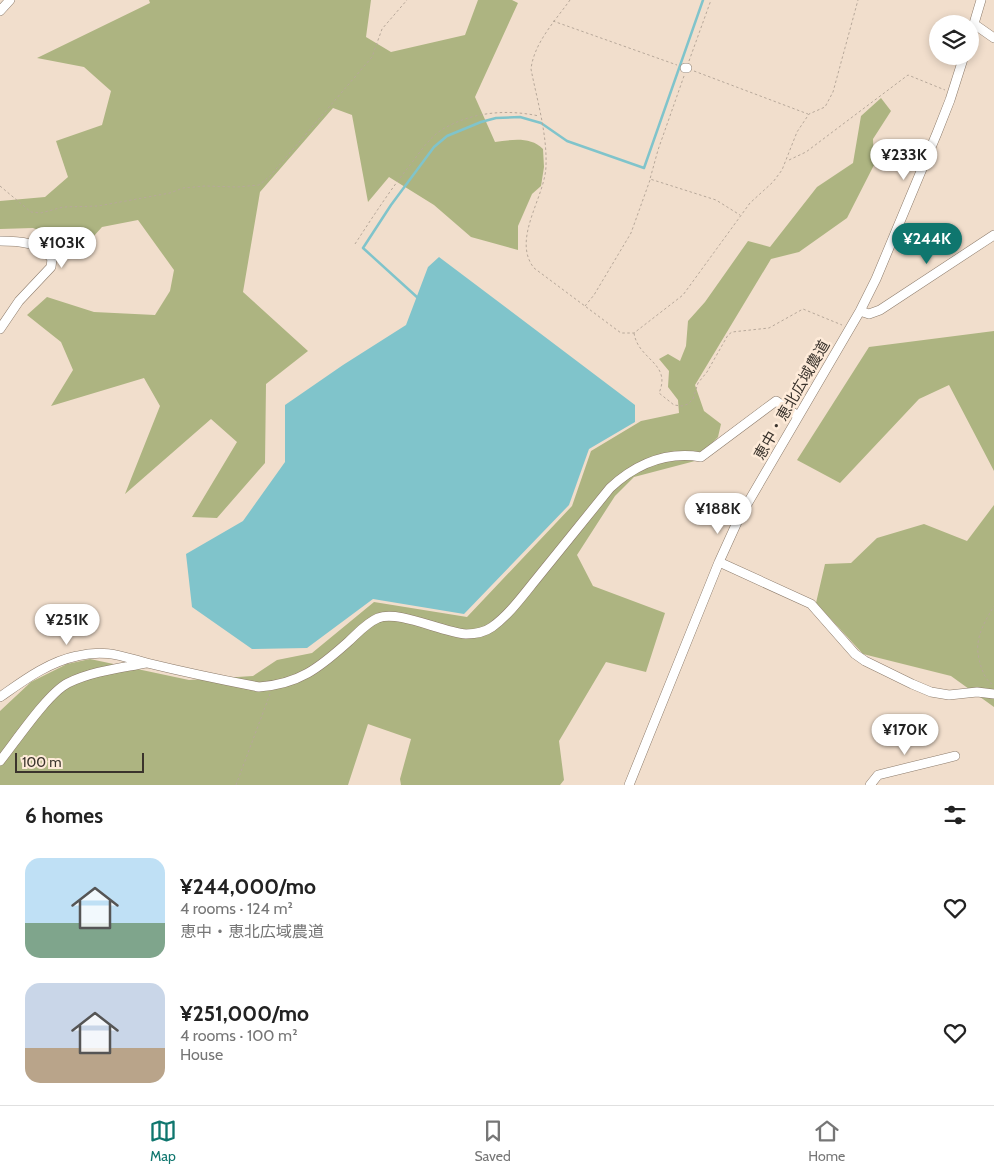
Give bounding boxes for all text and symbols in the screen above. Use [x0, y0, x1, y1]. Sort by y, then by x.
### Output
map controls [929, 15, 979, 65]
button: layers [929, 15, 979, 65]
pin: ¥233K [869, 138, 939, 181]
text: ¥233K [881, 145, 927, 164]
pin: ¥244K [892, 222, 962, 265]
pin: ¥103K [27, 226, 97, 269]
text: ¥244K [903, 229, 951, 248]
text: ¥103K [39, 233, 85, 252]
street label: 恵中・恵北広域農道 [750, 337, 834, 463]
pin: ¥188K [683, 492, 753, 535]
text: ¥188K [696, 499, 740, 518]
pin: ¥251K [32, 604, 102, 646]
text: ¥251K [46, 610, 88, 629]
pin: ¥170K [870, 714, 940, 756]
text: ¥170K [883, 720, 927, 739]
scale bar [15, 750, 144, 773]
text: 100 m [22, 753, 62, 771]
icon: filters [941, 801, 969, 829]
text: 6 homes [25, 803, 103, 828]
text: ¥244,000/mo [180, 874, 316, 899]
icon: home [65, 878, 125, 938]
icon: heart [941, 894, 969, 922]
text: 4 rooms · 124 m² [180, 899, 293, 918]
text: 恵中・恵北広域農道 [180, 922, 324, 941]
text: ¥251,000/mo [180, 1001, 309, 1026]
icon: home [65, 1003, 125, 1063]
icon: heart [941, 1019, 969, 1047]
text: 4 rooms · 100 m² [180, 1026, 297, 1045]
text: House [180, 1045, 223, 1064]
tab: Map [149, 1117, 177, 1165]
tab: Saved [474, 1117, 511, 1165]
tab: Home [808, 1117, 845, 1165]

